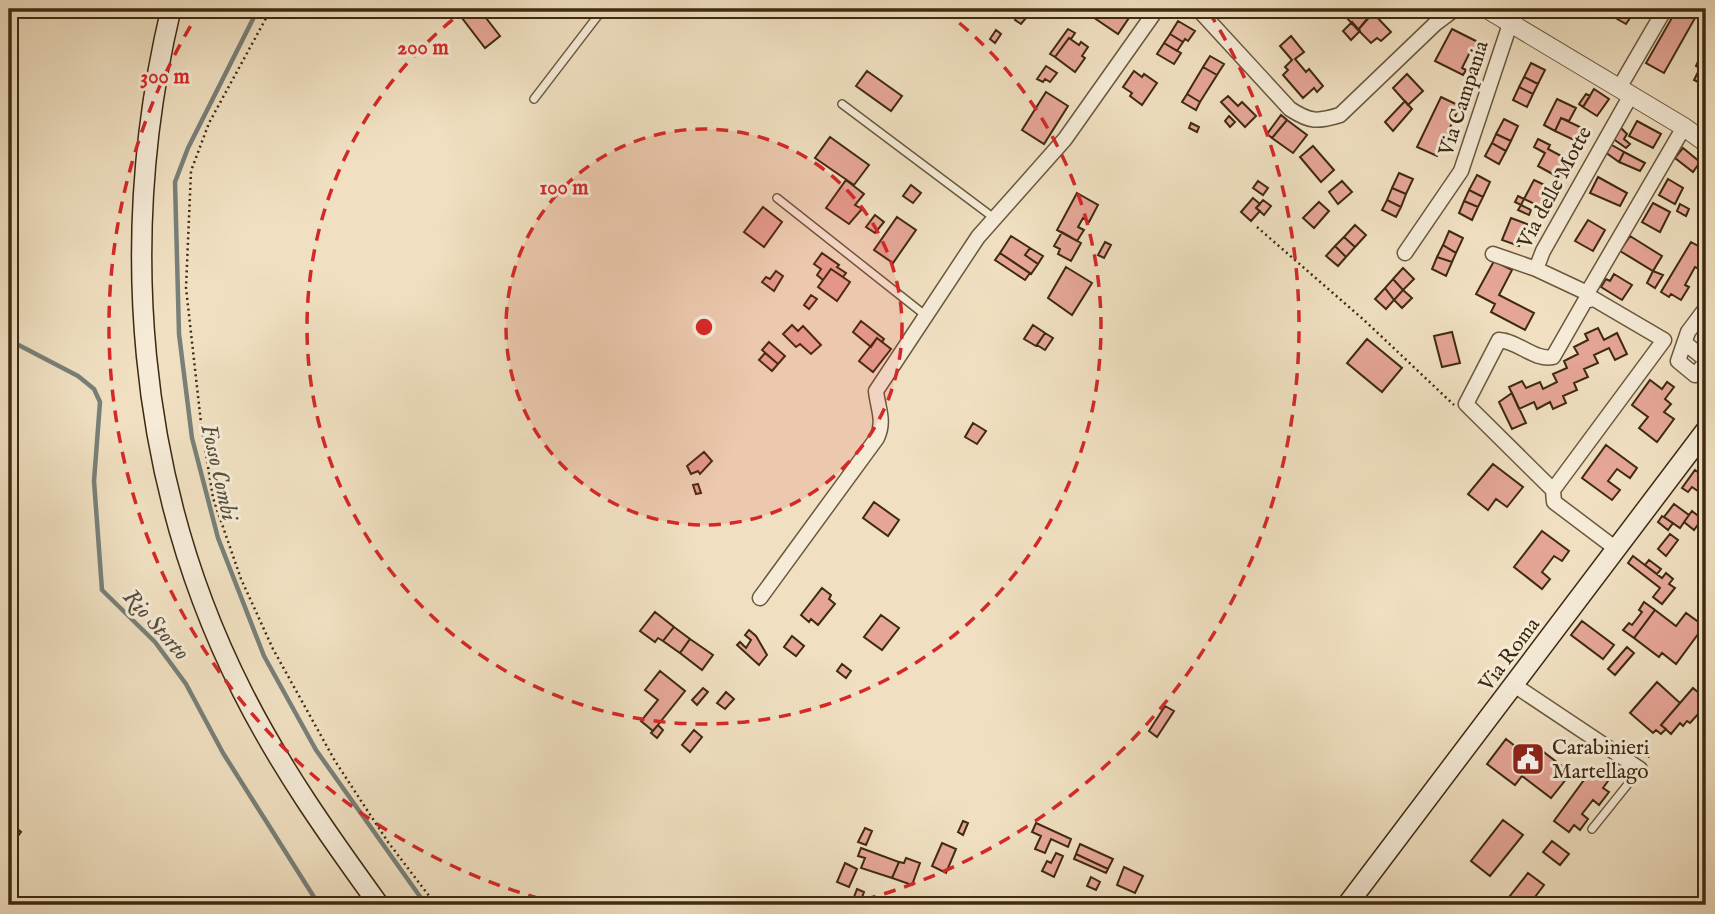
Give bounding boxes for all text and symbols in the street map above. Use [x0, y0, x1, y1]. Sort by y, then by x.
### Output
text: 200 m [397, 35, 449, 62]
street label: Via Campania [1433, 37, 1496, 160]
text: 300 m [140, 64, 190, 91]
street label: Via delle Motte [1511, 122, 1599, 254]
text: 100 m [539, 175, 589, 202]
centre of rings [692, 315, 716, 339]
water label: Fosso Combi [193, 421, 244, 525]
water label: Rio Storto [116, 583, 196, 667]
street label: Via Roma [1473, 612, 1547, 698]
place label: Carabinieri Martellago [1552, 735, 1649, 786]
public building icon: Carabinieri Martellago [1509, 740, 1547, 778]

